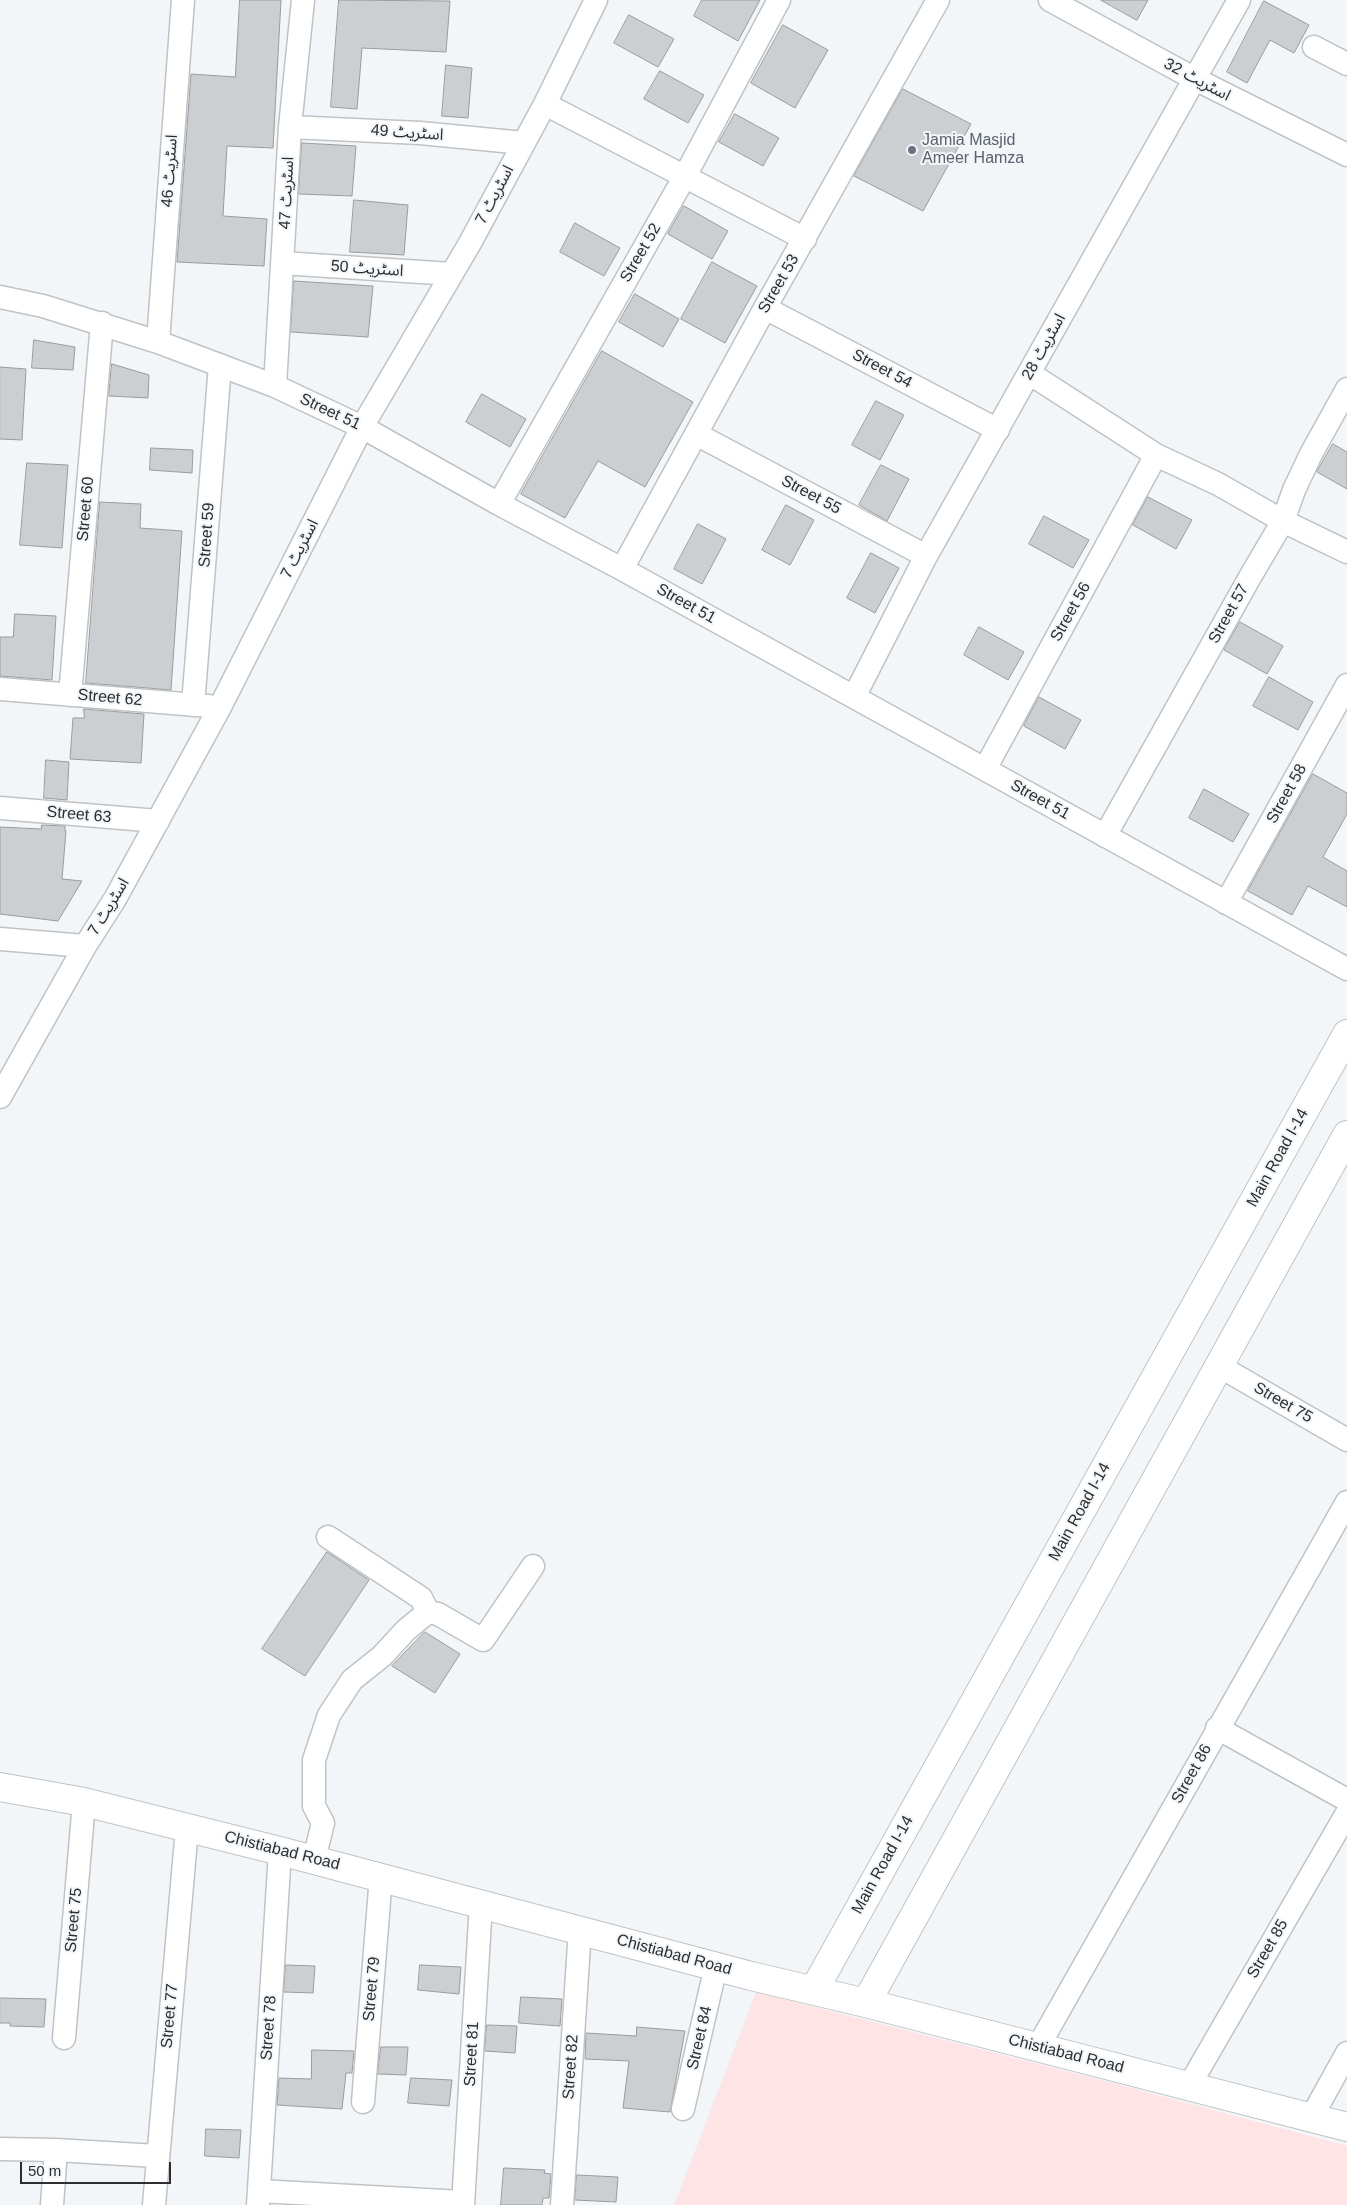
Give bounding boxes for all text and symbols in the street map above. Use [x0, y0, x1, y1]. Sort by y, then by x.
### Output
street label: اسٹریٹ 32 [1160, 54, 1234, 106]
street label: اسٹریٹ 49 [370, 121, 444, 145]
place label: Jamia Masjid Ameer Hamza [922, 131, 1024, 169]
street label: اسٹریٹ 46 [158, 134, 182, 208]
marker: Jamia Masjid Ameer Hamza [906, 144, 918, 156]
street label: اسٹریٹ 47 [276, 156, 298, 230]
street label: اسٹریٹ 7 [472, 162, 518, 228]
street label: Street 52 [616, 220, 666, 286]
street label: Street 53 [754, 251, 804, 317]
street label: اسٹریٹ 50 [330, 257, 404, 281]
street label: اسٹریٹ 28 [1018, 311, 1070, 383]
street label: Street 54 [849, 345, 915, 393]
street label: Street 51 [297, 390, 363, 434]
street label: Street 55 [778, 471, 844, 519]
street label: Street 60 [74, 476, 98, 542]
street label: Street 59 [195, 502, 219, 568]
street label: اسٹریٹ 7 [277, 516, 323, 582]
street label: Street 56 [1047, 579, 1095, 645]
street label: Street 51 [653, 580, 719, 628]
street label: Street 57 [1205, 581, 1253, 647]
street label: Street 62 [77, 686, 143, 710]
street label: Street 58 [1263, 761, 1311, 827]
street label: Street 51 [1007, 776, 1073, 824]
street label: Street 63 [46, 803, 112, 827]
street label: اسٹریٹ 7 [84, 875, 134, 939]
street label: Main Road I-14 [1243, 1106, 1313, 1210]
street label: Street 75 [1250, 1378, 1316, 1428]
street label: Main Road I-14 [1045, 1460, 1115, 1564]
street label: Street 86 [1168, 1741, 1216, 1807]
street label: Main Road I-14 [848, 1813, 918, 1917]
street label: Chistiabad Road [222, 1827, 342, 1875]
street label: Street 75 [62, 1887, 86, 1953]
street label: Street 85 [1243, 1916, 1293, 1982]
street label: Chistiabad Road [614, 1930, 734, 1980]
street label: Street 79 [360, 1956, 384, 2022]
street label: Street 77 [158, 1983, 182, 2049]
street label: Street 78 [257, 1995, 281, 2061]
street label: Street 84 [683, 2004, 717, 2072]
street label: Street 81 [461, 2021, 483, 2087]
street label: Chistiabad Road [1006, 2030, 1126, 2078]
street label: Street 82 [559, 2034, 583, 2100]
scale bar [22, 2152, 174, 2184]
text: 50 m [28, 2162, 61, 2179]

